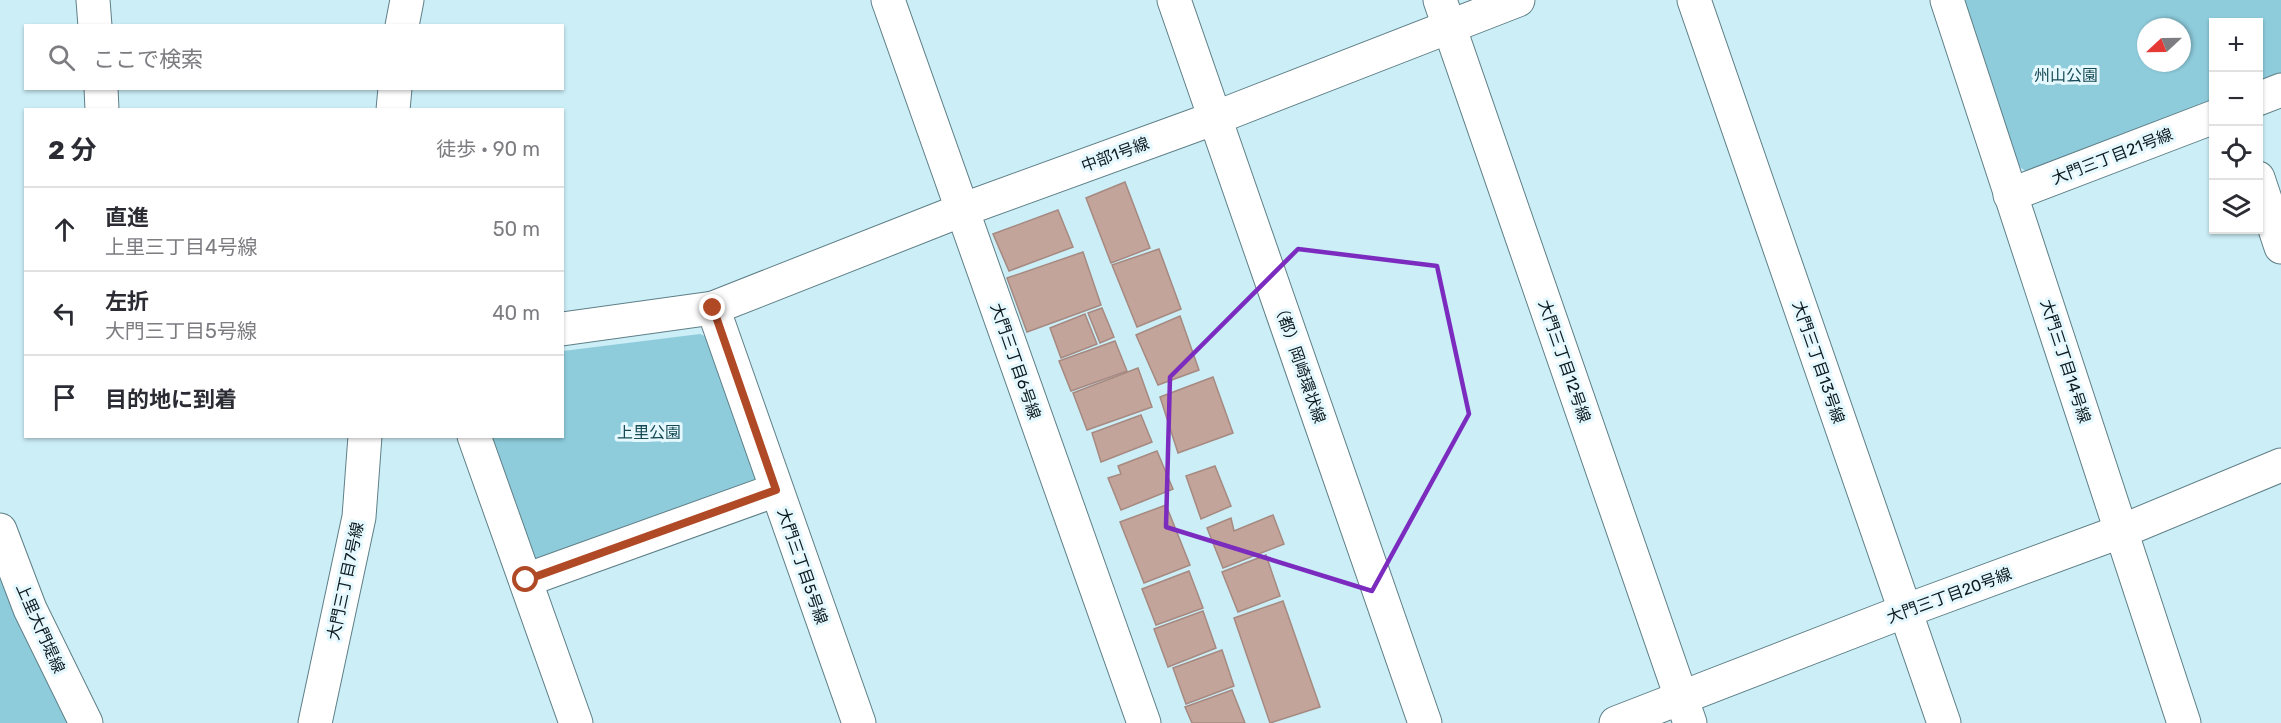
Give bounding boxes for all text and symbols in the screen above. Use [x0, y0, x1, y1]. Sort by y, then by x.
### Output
north arrow [2137, 18, 2191, 72]
map controls [2209, 18, 2263, 234]
button: + [2209, 18, 2263, 72]
search box [24, 24, 564, 90]
icon: search [45, 41, 78, 74]
text: ここで検索 [93, 46, 203, 73]
park label: 州山公園 [2034, 66, 2098, 85]
button: − [2209, 72, 2263, 126]
street label: 大門三丁目21号線 [2049, 125, 2175, 188]
button: locate [2209, 126, 2263, 180]
street label: 中部1号線 [1079, 133, 1152, 176]
text: 2 分 [48, 135, 96, 166]
text: 徒歩 · 90 m [436, 137, 540, 161]
button: layers [2209, 180, 2263, 234]
text: 直進 [105, 204, 149, 231]
icon: ahead [48, 213, 81, 246]
text: 50 m [493, 217, 540, 241]
text: 上里三丁目4号線 [105, 235, 257, 259]
text: 左折 [105, 288, 149, 315]
route end [699, 294, 725, 320]
icon: left [48, 297, 81, 330]
street label: 大門三丁目12号線 [1535, 297, 1594, 425]
street label: 大門三丁目14号線 [2037, 297, 2094, 425]
street label: 大門三丁目13号線 [1789, 298, 1848, 426]
street label: （都）岡崎環状線 [1270, 299, 1329, 426]
text: 40 m [492, 301, 540, 325]
street label: 大門三丁目6号線 [987, 301, 1044, 422]
text: 大門三丁目5号線 [105, 319, 257, 343]
icon: arrive [48, 381, 81, 414]
text: 目的地に到着 [105, 386, 237, 413]
park label: 上里公園 [617, 423, 681, 442]
street label: 大門三丁目5号線 [774, 506, 831, 627]
street label: 大門三丁目7号線 [324, 520, 367, 642]
street label: 大門三丁目20号線 [1884, 564, 2014, 627]
route start [512, 566, 538, 592]
street label: 上里大門堤線 [12, 580, 69, 676]

